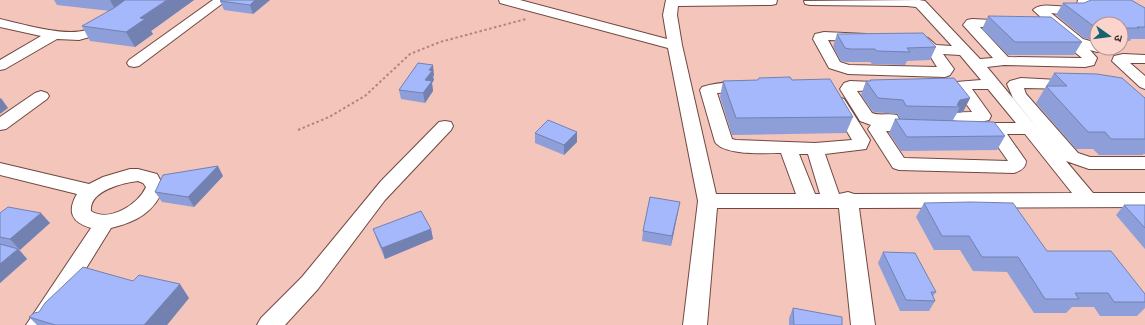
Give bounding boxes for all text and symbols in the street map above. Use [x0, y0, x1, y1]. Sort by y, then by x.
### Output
north arrow [1089, 16, 1129, 56]
text: उ [1111, 34, 1126, 44]

